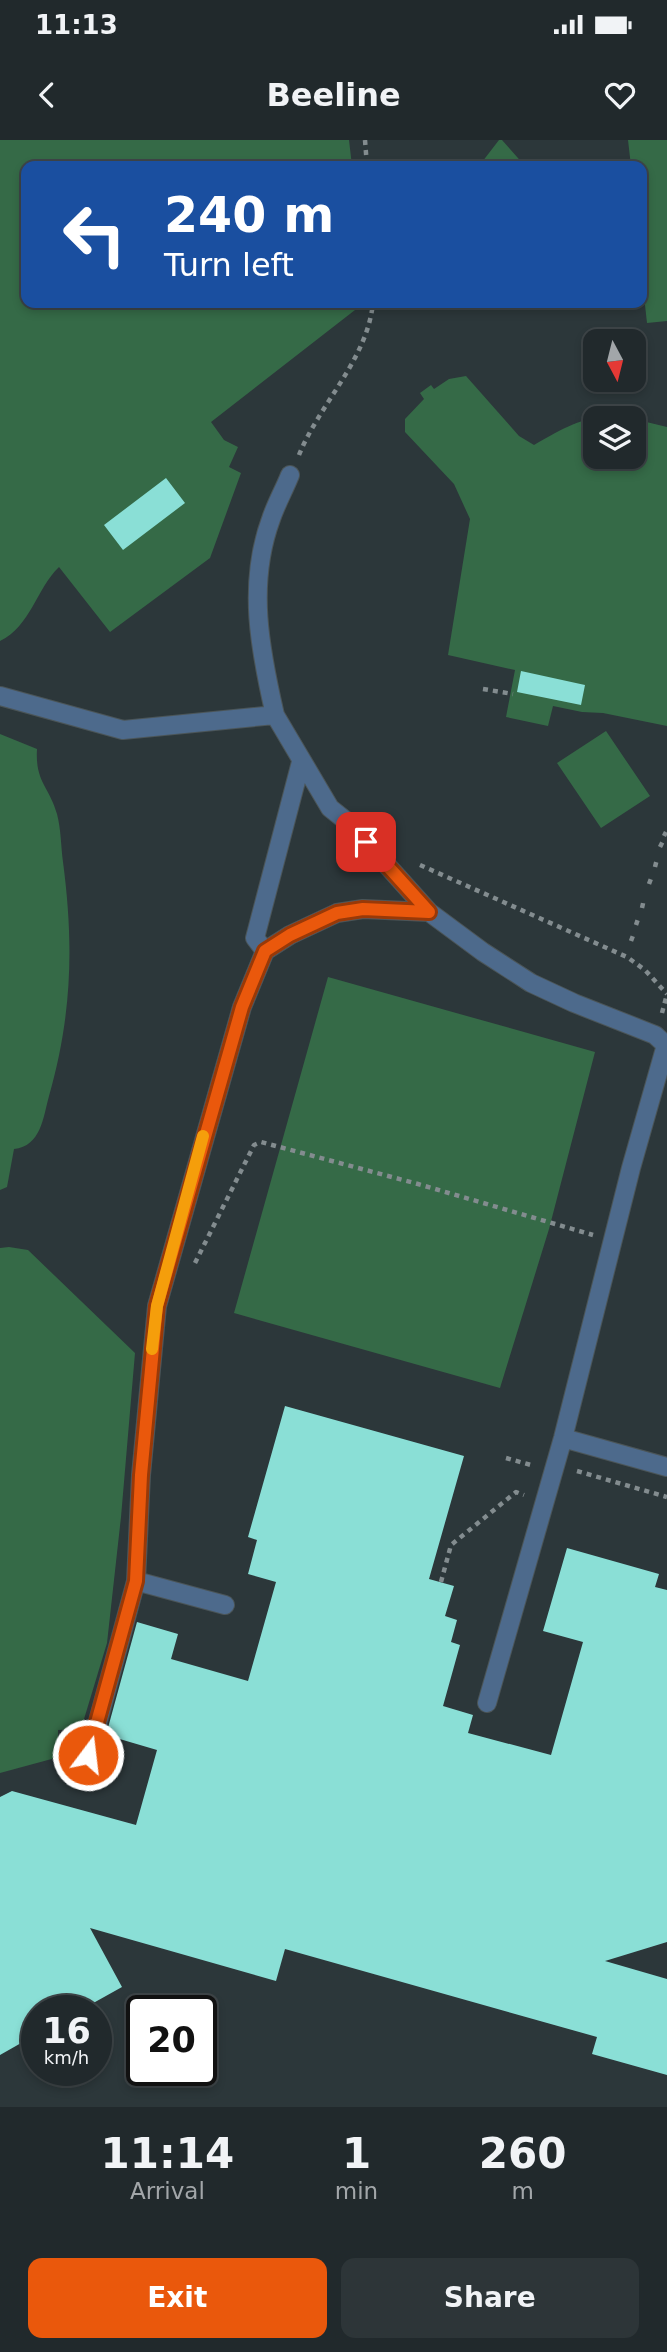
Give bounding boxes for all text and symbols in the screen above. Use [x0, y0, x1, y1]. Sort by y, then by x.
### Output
text: 11:13 [35, 10, 118, 40]
icon: back [28, 76, 66, 114]
text: Beeline [266, 76, 401, 114]
icon: heart [601, 76, 639, 114]
text: 240 m [164, 187, 334, 244]
icon: left [49, 189, 140, 280]
text: Turn left [164, 246, 294, 284]
north arrow [583, 329, 646, 392]
map controls [583, 329, 646, 469]
button: layers [583, 406, 646, 469]
pin [336, 812, 396, 872]
icon: arrive [347, 823, 385, 861]
position arrow [51, 1718, 125, 1792]
speed limit sign: 20 [126, 1995, 217, 2086]
text: 16 [42, 2011, 91, 2051]
text: km/h [44, 2047, 89, 2068]
text: 11:14 [101, 2129, 234, 2178]
text: 1 [342, 2129, 371, 2178]
text: 260 [479, 2129, 566, 2178]
text: Arrival [130, 2178, 205, 2204]
text: min [335, 2178, 378, 2204]
text: m [511, 2178, 534, 2204]
button: Exit [28, 2258, 327, 2338]
button: Share [341, 2258, 639, 2338]

